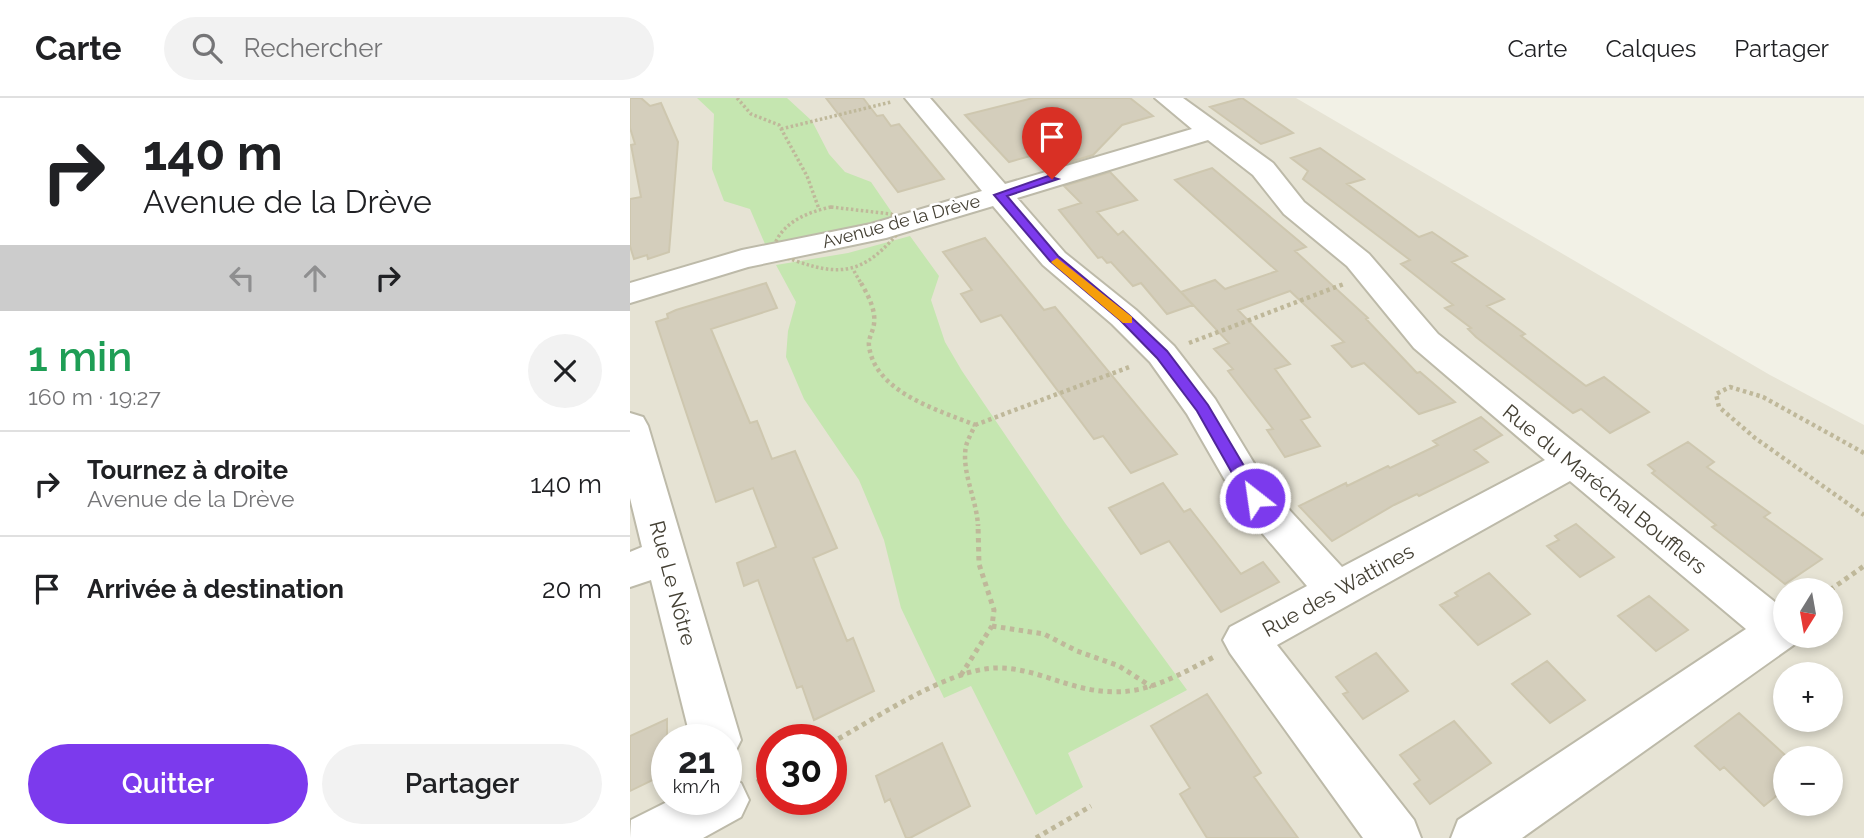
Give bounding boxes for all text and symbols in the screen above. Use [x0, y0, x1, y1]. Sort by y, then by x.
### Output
search box [164, 17, 654, 80]
text: Carte [35, 29, 122, 68]
icon: search [188, 29, 226, 67]
text: Rechercher [244, 33, 383, 63]
text: Carte [1508, 34, 1567, 63]
text: Calques [1605, 34, 1696, 63]
text: Partager [1734, 34, 1829, 63]
pin [1022, 107, 1082, 179]
icon: arrive [1033, 118, 1071, 156]
text: 140 m [143, 124, 283, 181]
icon: right [28, 126, 119, 217]
text: Avenue de la Drève [143, 183, 432, 220]
street label: Avenue de la Drève [820, 190, 983, 252]
icon: left [223, 259, 261, 297]
icon: ahead [296, 259, 334, 297]
icon: right [369, 259, 407, 297]
text: 1 min [28, 332, 132, 381]
button: close [528, 334, 602, 408]
text: 160 m · 19:27 [28, 383, 161, 410]
street label: Rue du Maréchal Boufflers [1498, 399, 1712, 579]
text: Tournez à droite [87, 455, 288, 485]
position arrow [1218, 461, 1292, 535]
icon: right [28, 465, 66, 503]
text: 140 m [530, 469, 602, 499]
text: Avenue de la Drève [87, 485, 295, 512]
street label: Rue Le Nôtre [644, 518, 702, 648]
street label: Rue des Wattines [1258, 538, 1418, 642]
icon: arrive [28, 570, 66, 608]
text: Arrivée à destination [87, 574, 344, 604]
text: 20 m [542, 574, 602, 604]
north arrow [1773, 578, 1843, 648]
map controls [1773, 578, 1843, 816]
button: + [1773, 662, 1843, 732]
speed limit sign: 30 [756, 724, 847, 815]
text: 21 [678, 740, 715, 781]
button: Quitter [28, 744, 308, 824]
button: Partager [322, 744, 602, 824]
button: − [1773, 746, 1843, 816]
text: km/h [673, 776, 720, 797]

